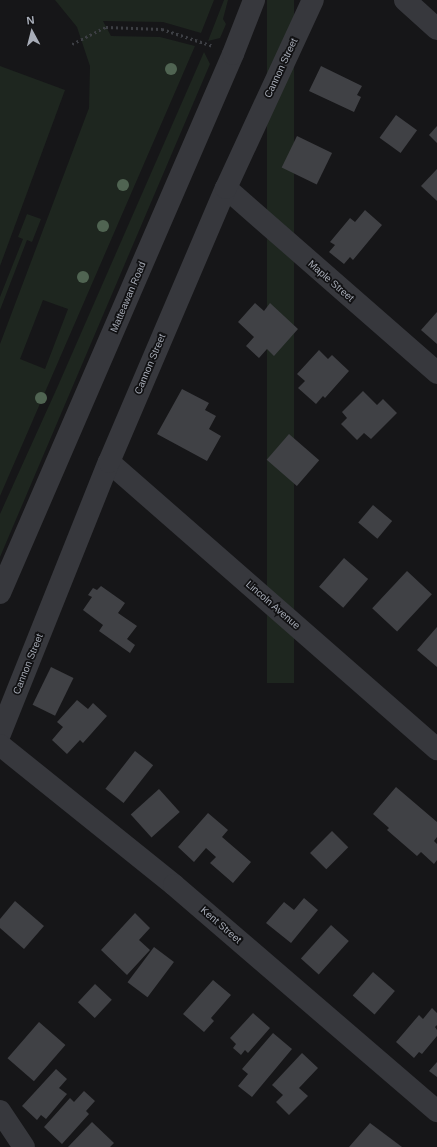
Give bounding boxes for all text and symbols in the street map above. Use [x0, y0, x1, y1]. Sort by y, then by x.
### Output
north arrow [12, 12, 52, 52]
text: N [26, 14, 35, 27]
street label: Cannon Street [262, 36, 300, 100]
street label: Maple Street [306, 258, 356, 304]
street label: Matteawan Road [108, 260, 148, 334]
street label: Cannon Street [132, 332, 168, 396]
street label: Lincoln Avenue [243, 578, 303, 632]
street label: Cannon Street [10, 632, 46, 696]
street label: Kent Street [198, 904, 244, 946]

